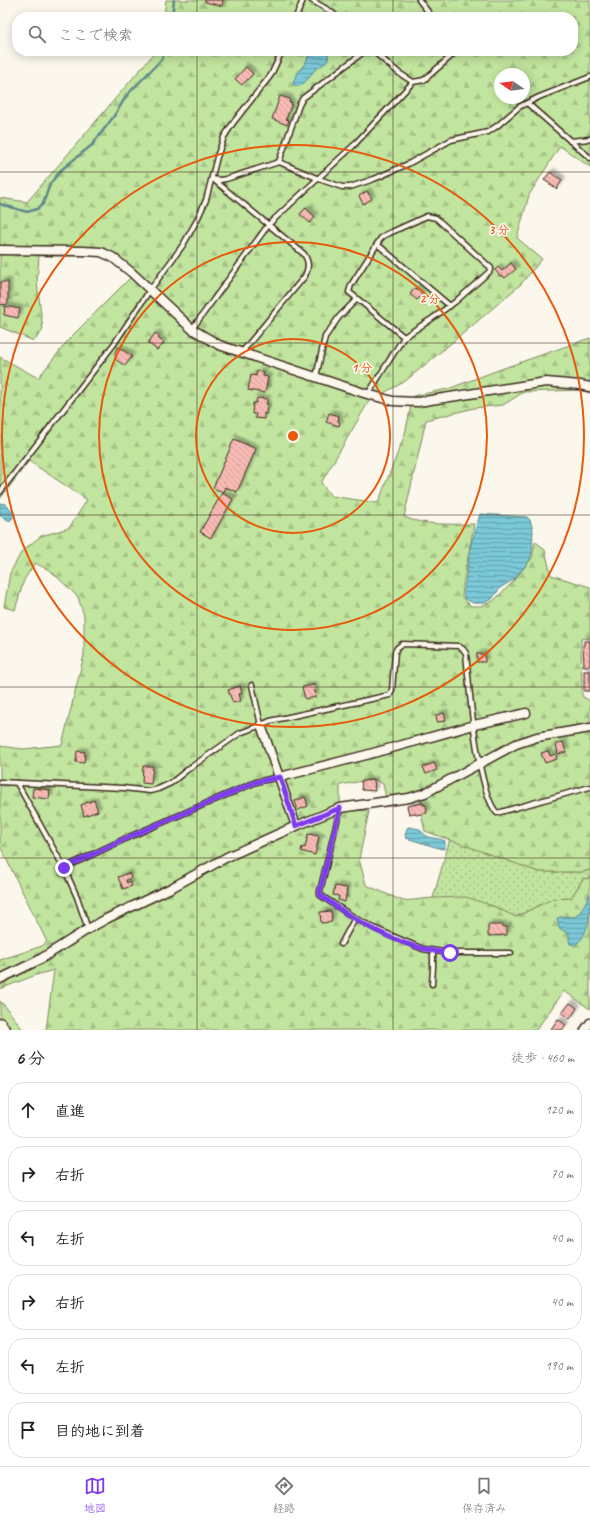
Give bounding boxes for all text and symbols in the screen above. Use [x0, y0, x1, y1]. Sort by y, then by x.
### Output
search box [12, 12, 578, 56]
icon: search [26, 23, 48, 45]
text: ここで検索 [58, 26, 133, 45]
north arrow [494, 68, 530, 104]
text: 3 分 [489, 222, 509, 238]
text: 2 分 [420, 291, 440, 307]
text: 1 分 [352, 360, 372, 376]
centre of rings [286, 429, 300, 443]
route end [55, 859, 73, 877]
route start [441, 944, 459, 962]
text: 6 分 [16, 1048, 45, 1069]
text: 徒歩 · 460 m [511, 1050, 574, 1066]
icon: ahead [17, 1099, 39, 1121]
text: 直進 [55, 1102, 85, 1121]
text: 120 m [545, 1102, 573, 1118]
icon: right [17, 1163, 39, 1185]
text: 右折 [55, 1166, 85, 1185]
text: 70 m [551, 1166, 573, 1182]
icon: left [17, 1227, 39, 1249]
text: 左折 [55, 1230, 85, 1249]
text: 40 m [551, 1230, 573, 1246]
icon: right [17, 1291, 39, 1313]
text: 右折 [55, 1294, 85, 1313]
text: 40 m [551, 1294, 573, 1310]
icon: left [17, 1355, 39, 1377]
text: 左折 [55, 1358, 85, 1377]
text: 190 m [545, 1358, 573, 1374]
icon: arrive [17, 1419, 39, 1441]
text: 目的地に到着 [55, 1422, 145, 1441]
tab: 地図 [84, 1475, 106, 1515]
tab: 経路 [273, 1475, 295, 1515]
tab: 保存済み [462, 1475, 506, 1515]

